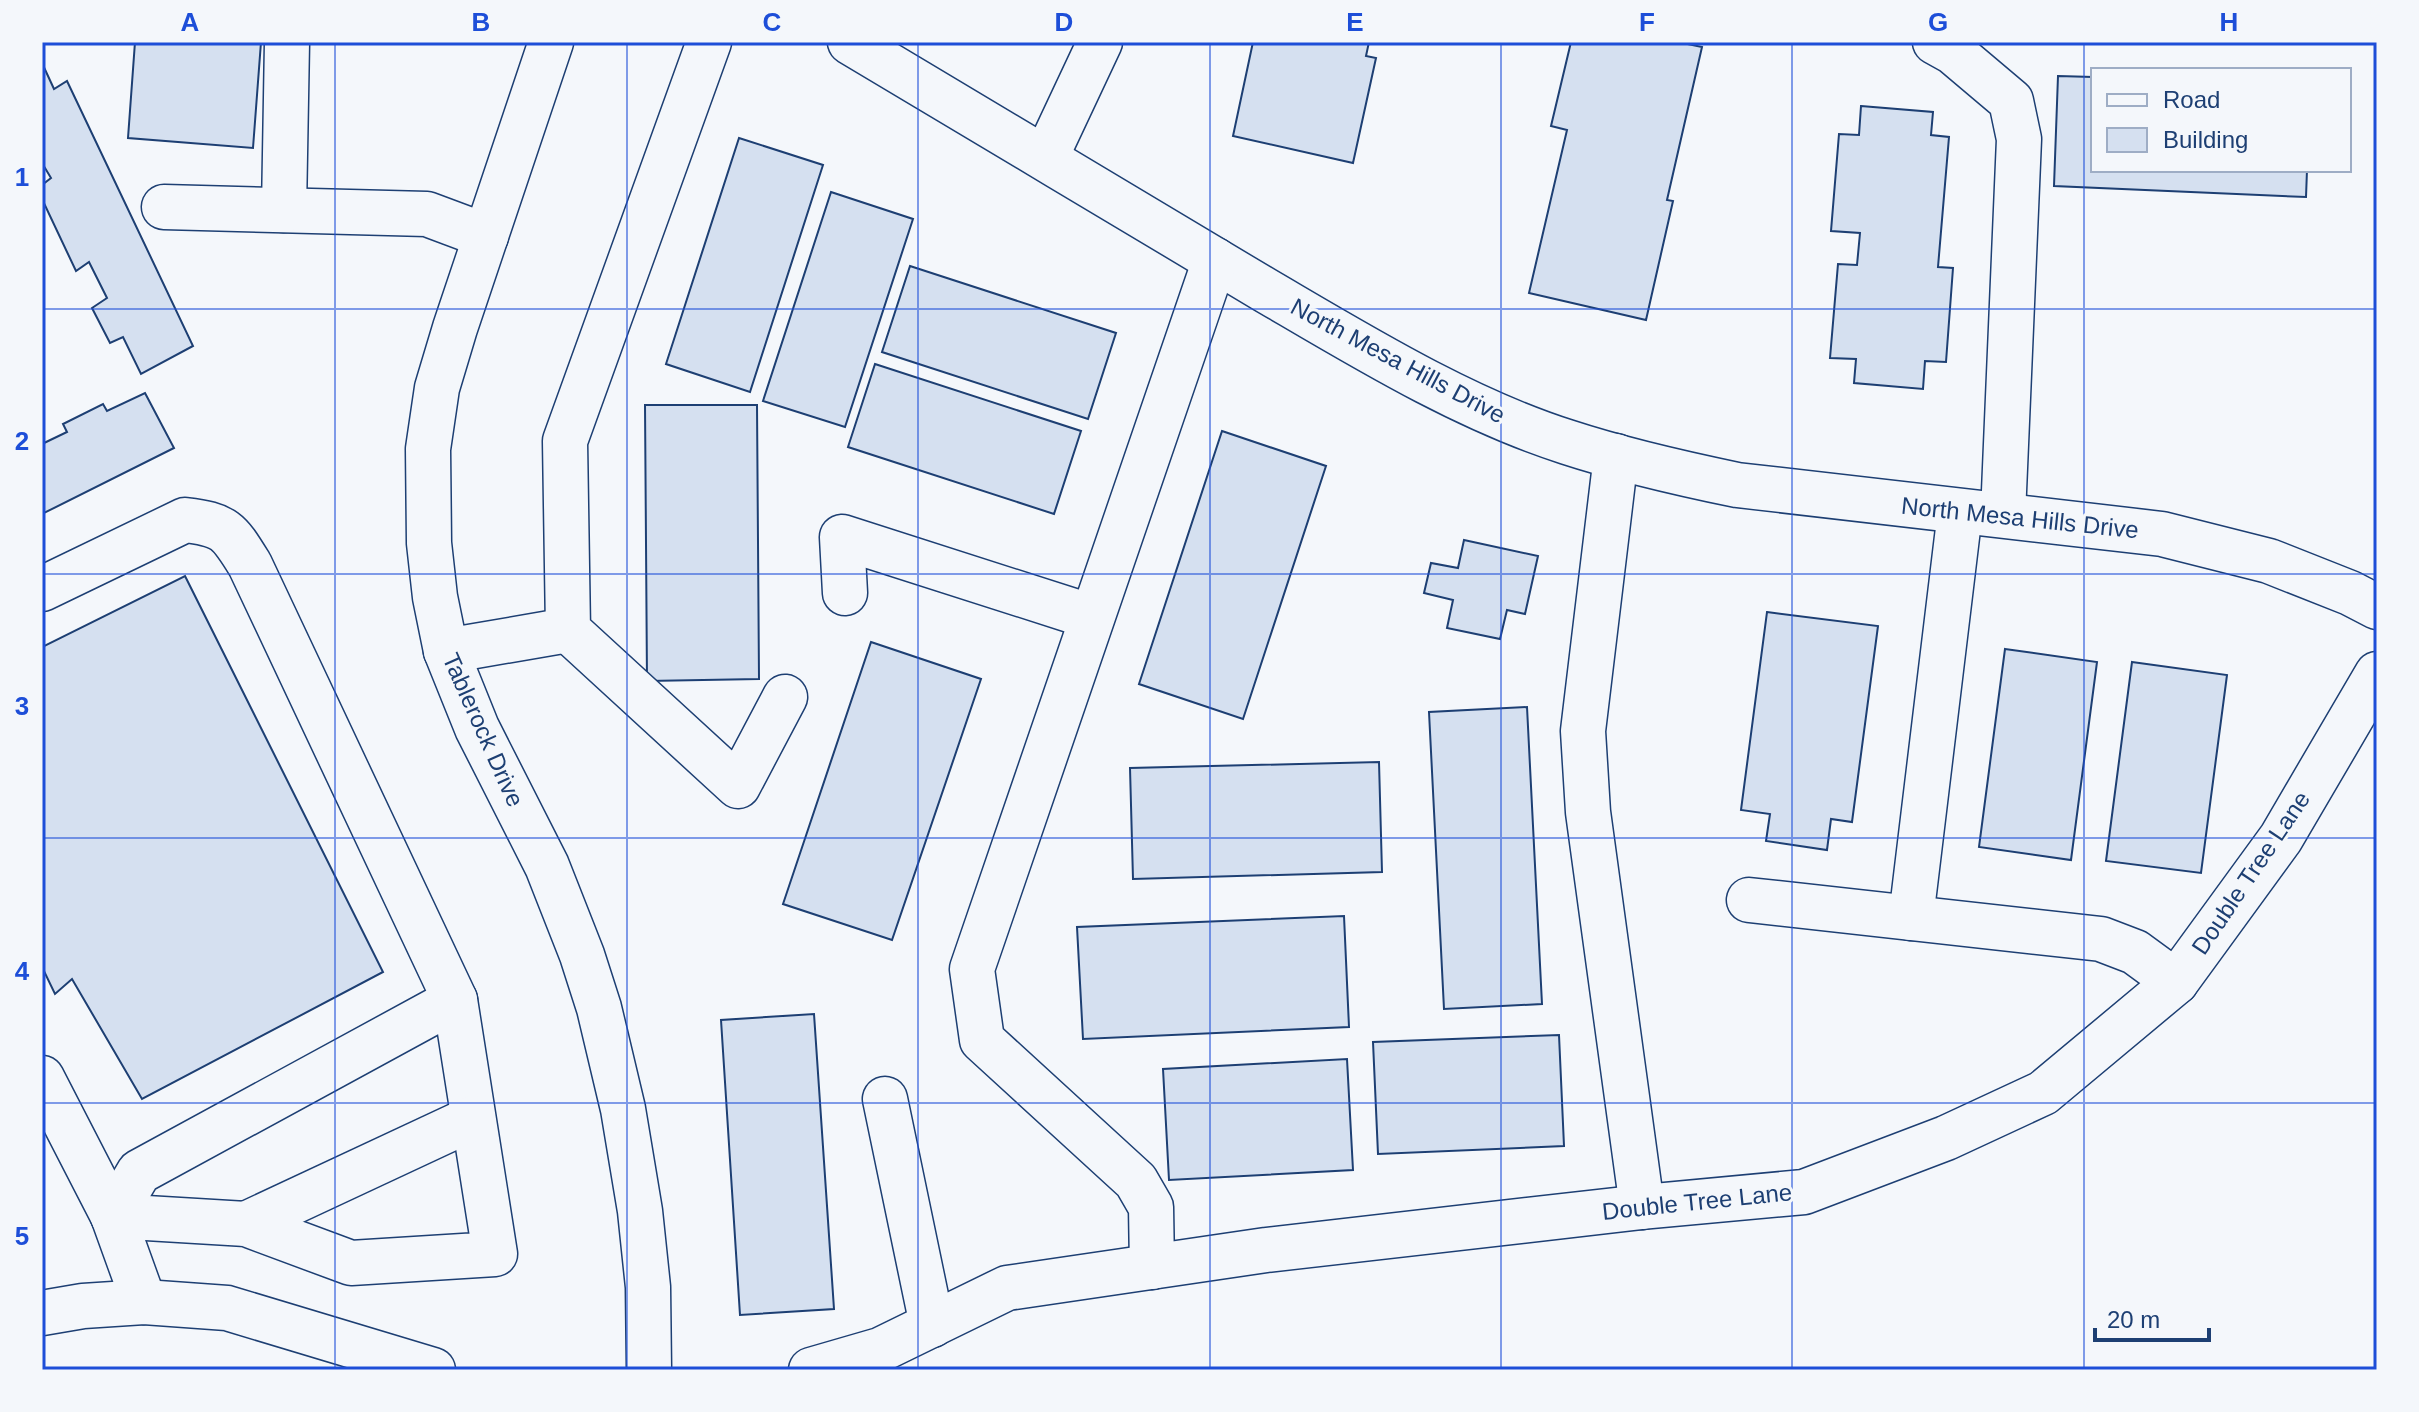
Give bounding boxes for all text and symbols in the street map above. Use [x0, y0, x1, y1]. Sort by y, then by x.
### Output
text: A [181, 7, 200, 37]
text: B [472, 7, 490, 37]
text: C [763, 7, 782, 37]
text: D [1055, 7, 1073, 37]
text: E [1346, 7, 1364, 37]
text: F [1639, 7, 1655, 37]
text: G [1928, 7, 1948, 37]
text: H [2220, 7, 2238, 37]
legend [2091, 68, 2351, 172]
text: Road [2163, 86, 2220, 113]
text: Building [2163, 126, 2248, 153]
text: 1 [15, 162, 29, 192]
street label: North Mesa Hills Drive [1287, 293, 1510, 429]
text: 2 [15, 426, 29, 456]
street label: North Mesa Hills Drive [1900, 492, 2140, 543]
street label: Tablerock Drive [437, 649, 529, 811]
text: 3 [15, 691, 29, 721]
street label: Double Tree Lane [2186, 786, 2315, 959]
text: 4 [15, 956, 30, 986]
street label: Double Tree Lane [1601, 1178, 1793, 1225]
text: 5 [15, 1221, 29, 1251]
scale bar [2095, 1292, 2209, 1342]
text: 20 m [2107, 1306, 2160, 1333]

